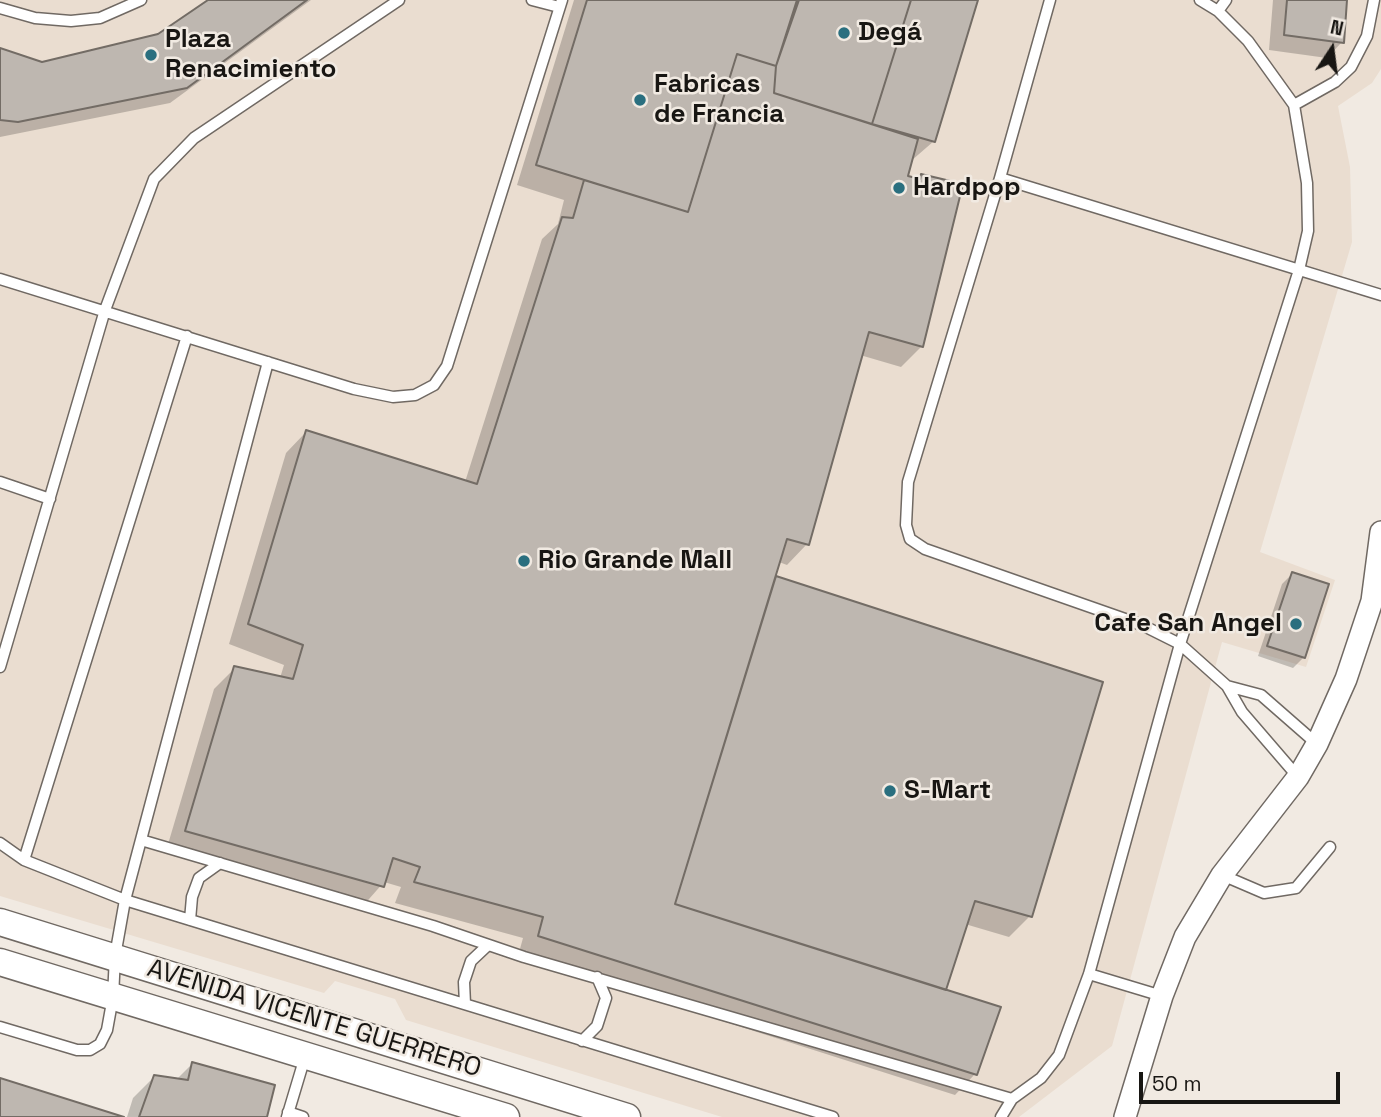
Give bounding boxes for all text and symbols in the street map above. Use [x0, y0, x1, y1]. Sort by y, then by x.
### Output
north arrow [1297, 14, 1367, 84]
text: N [1328, 14, 1346, 42]
place label: Degá [858, 17, 922, 49]
place label: Plaza Renacimiento [165, 24, 336, 86]
marker: Degá [836, 25, 852, 41]
marker: Plaza Renacimiento [143, 47, 159, 63]
place label: Fabricas de Francia [654, 69, 784, 130]
marker: Fabricas de Francia [632, 92, 648, 108]
place label: Hardpop [913, 172, 1021, 204]
marker: Hardpop [891, 180, 907, 196]
place label: Rio Grande Mall [538, 545, 732, 577]
marker: Rio Grande Mall [516, 553, 532, 569]
place label: Cafe San Angel [1094, 608, 1282, 640]
marker: Cafe San Angel [1288, 616, 1304, 632]
place label: S-Mart [904, 775, 991, 807]
marker: S-Mart [882, 783, 898, 799]
street label: AVENIDA VICENTE GUERRERO [143, 953, 485, 1085]
scale bar [1143, 1058, 1344, 1102]
text: 50 m [1152, 1070, 1202, 1097]

